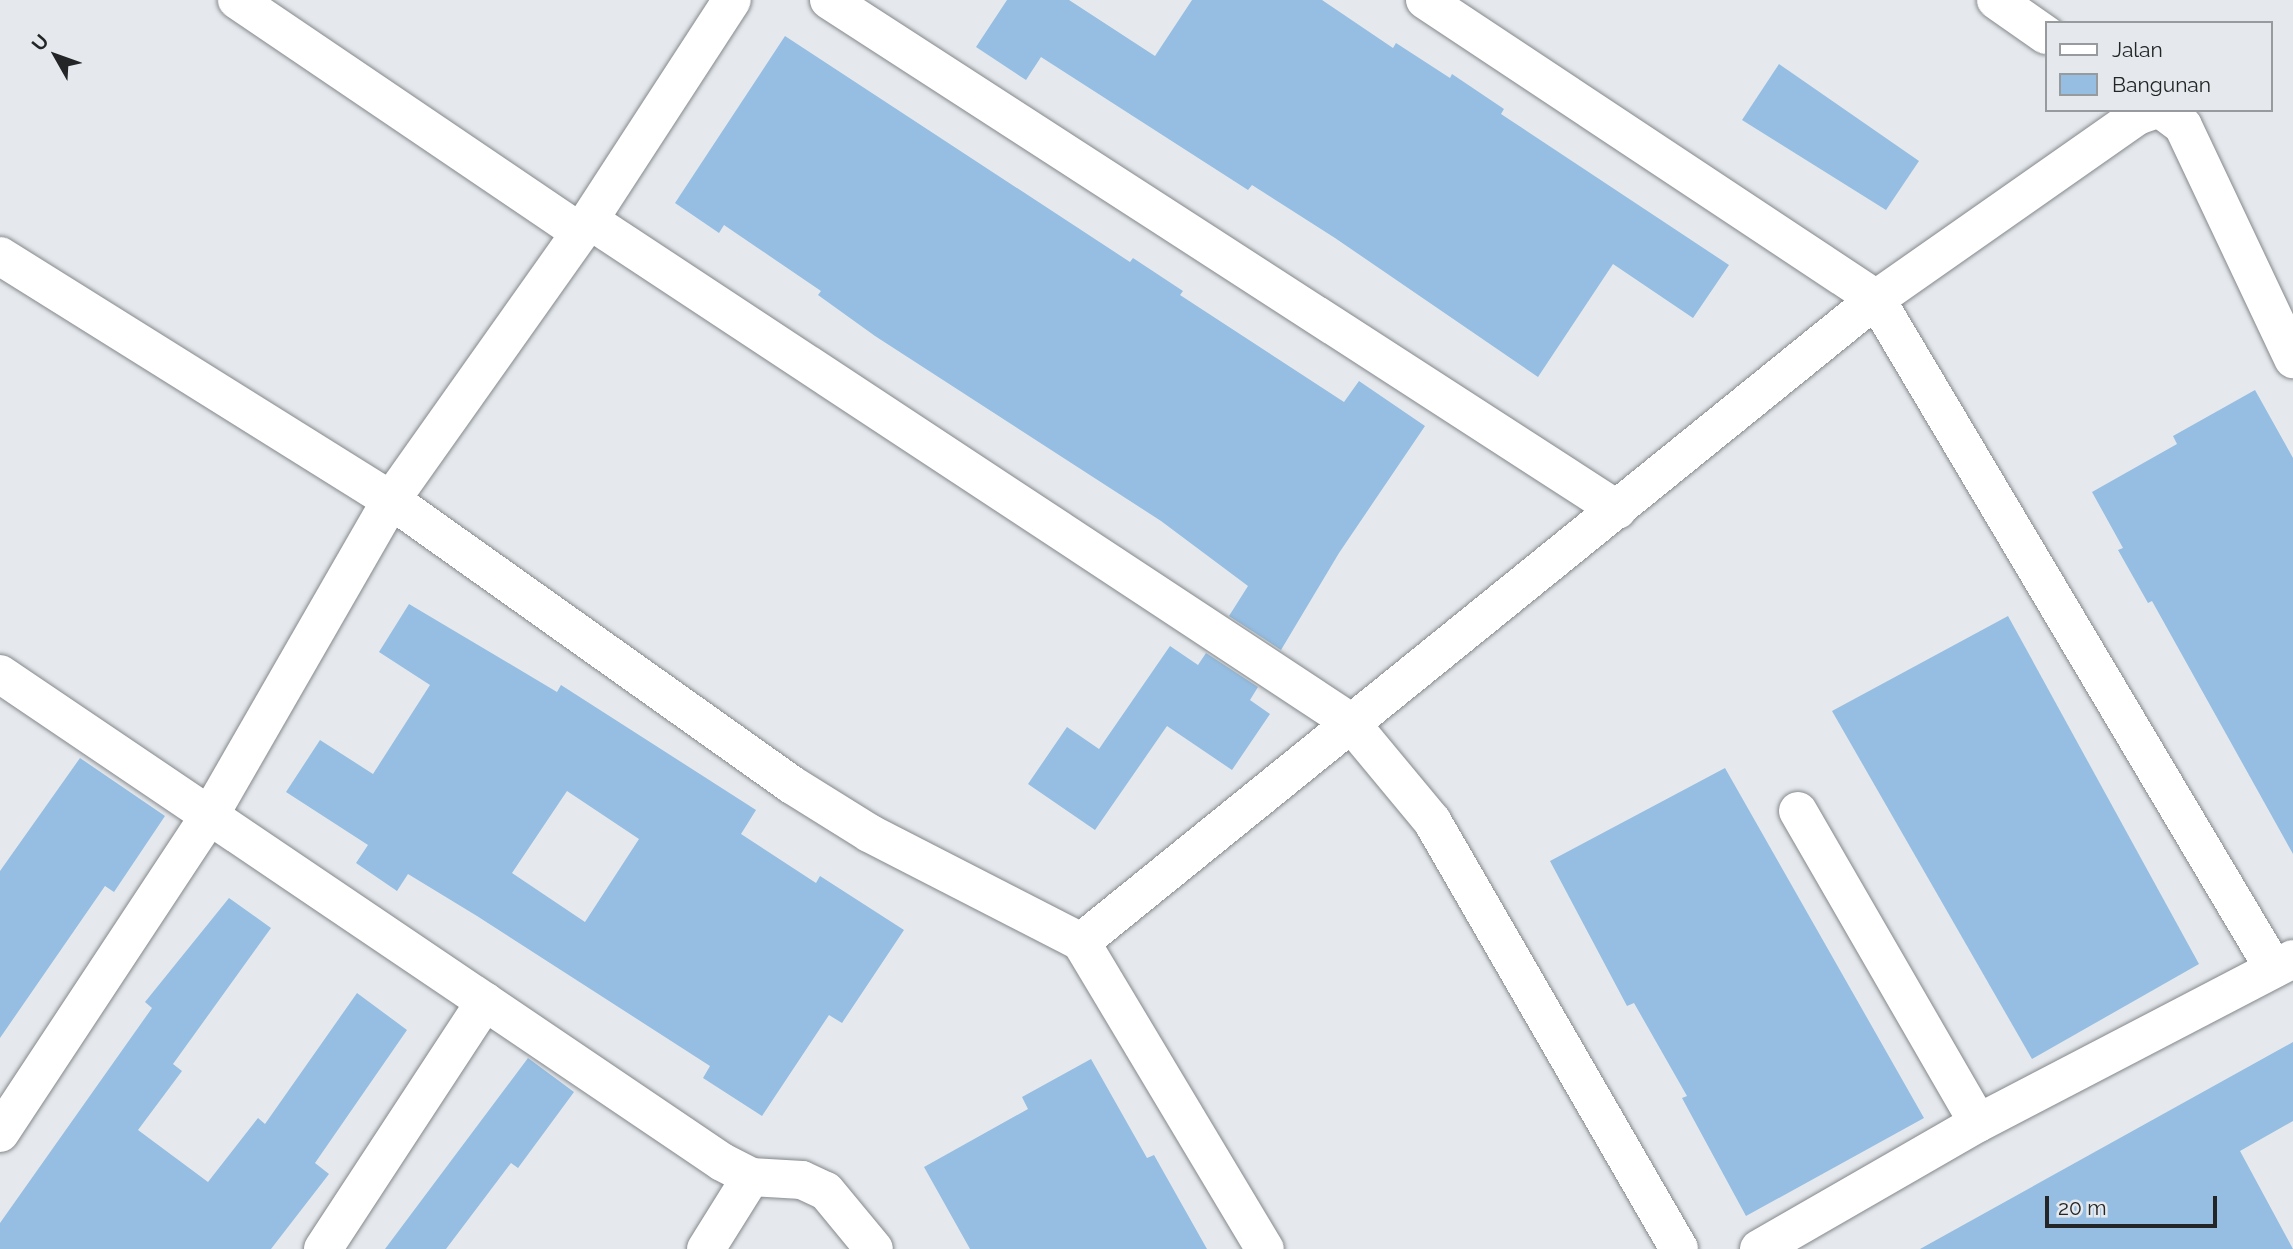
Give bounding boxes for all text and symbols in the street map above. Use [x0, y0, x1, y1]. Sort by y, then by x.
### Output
north arrow [21, 21, 91, 91]
legend [2044, 21, 2272, 112]
text: U [27, 30, 53, 55]
text: Jalan [2112, 37, 2163, 62]
text: Bangunan [2112, 72, 2211, 97]
scale bar [2048, 1182, 2220, 1226]
text: 20 m [2058, 1195, 2106, 1220]

